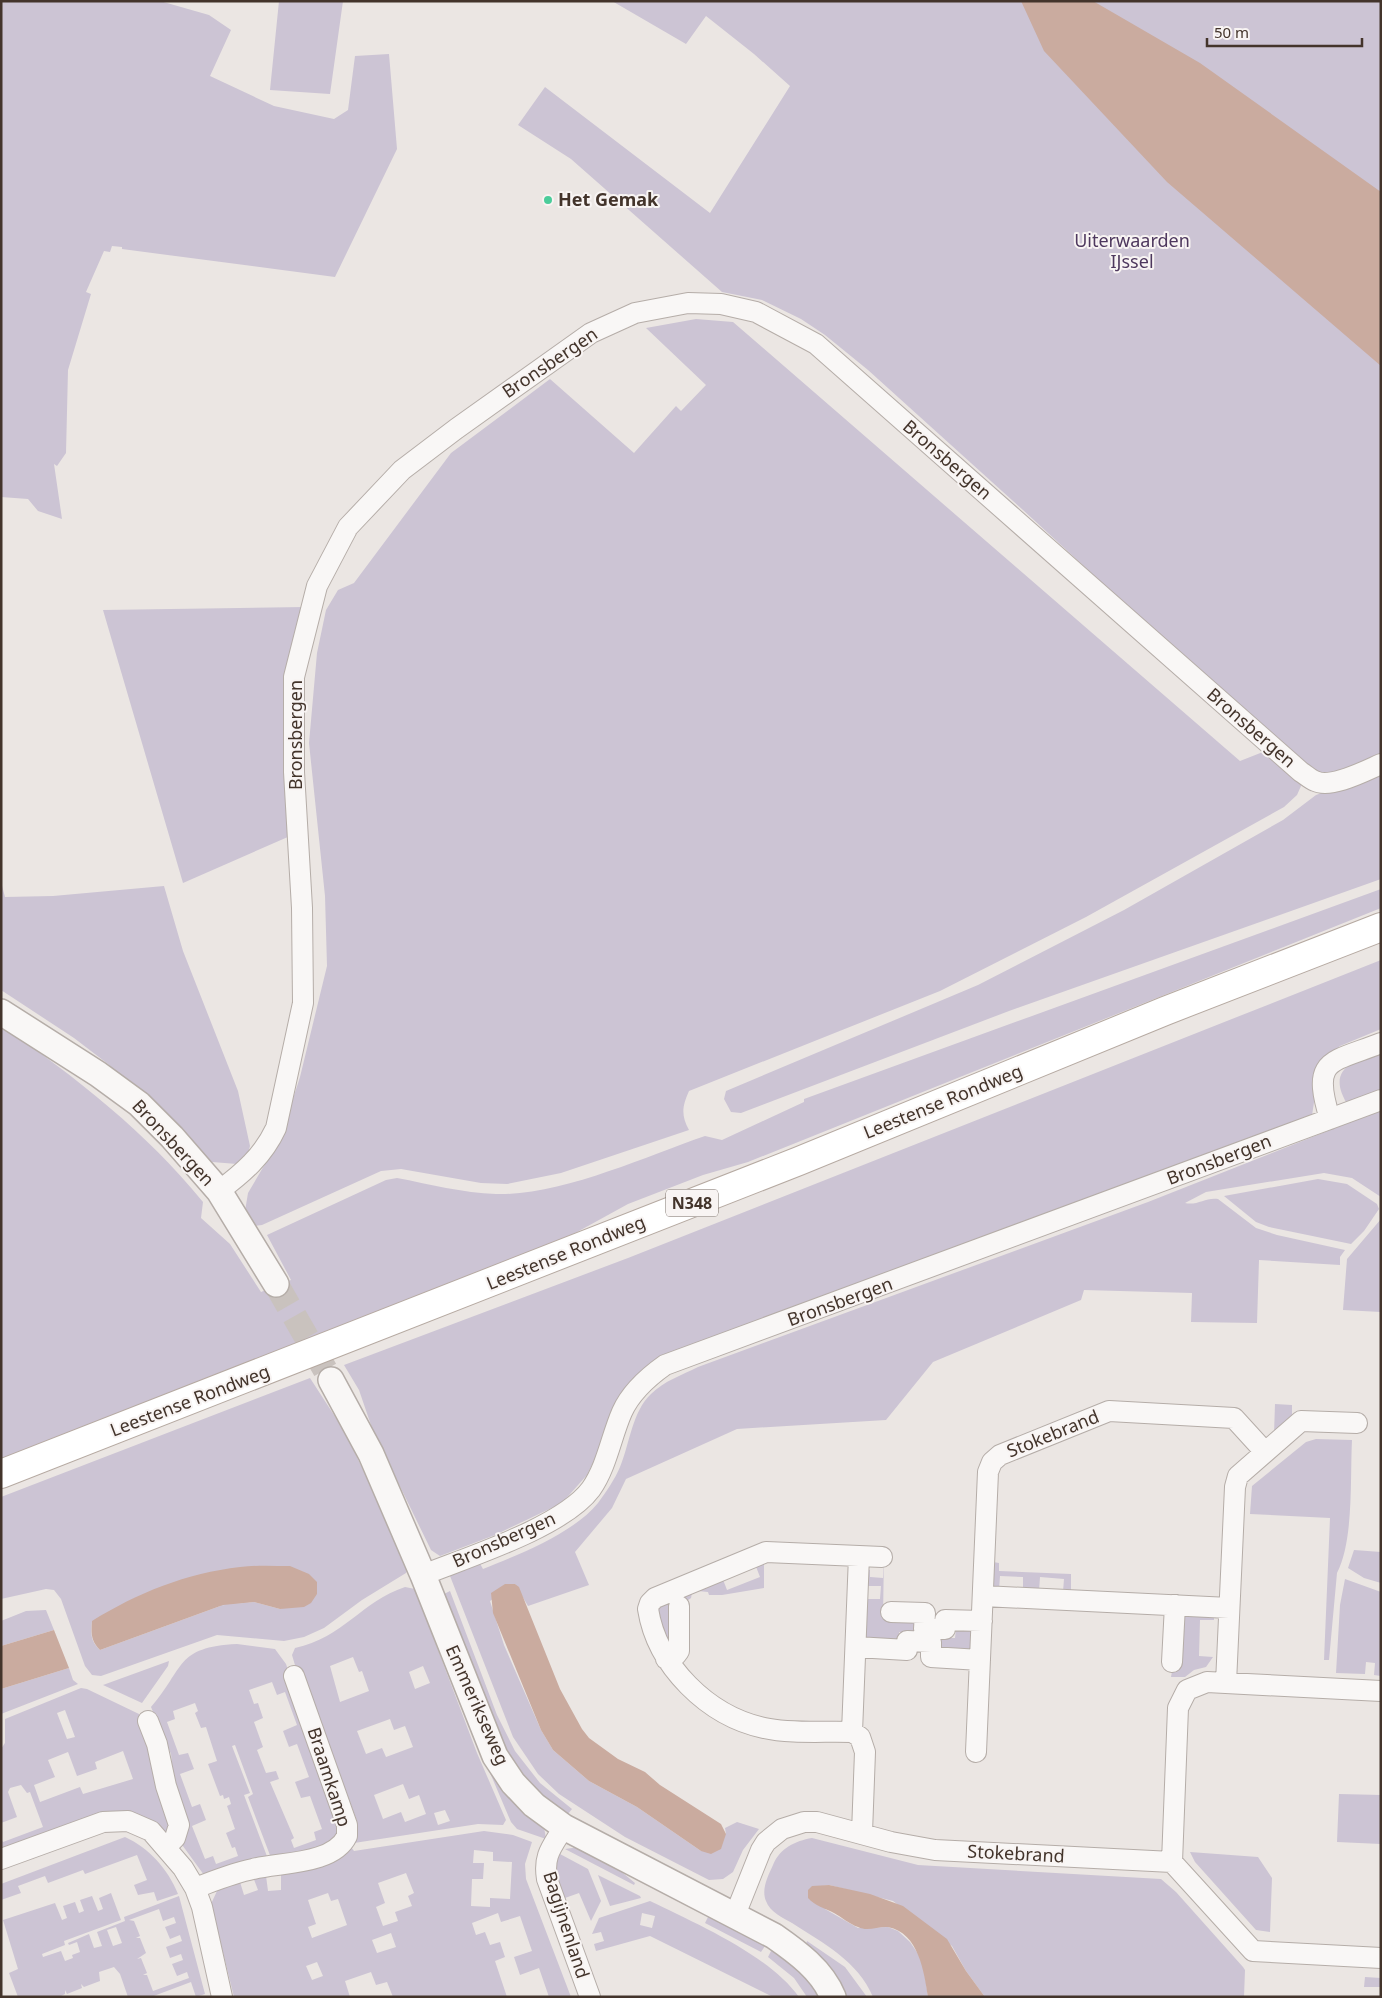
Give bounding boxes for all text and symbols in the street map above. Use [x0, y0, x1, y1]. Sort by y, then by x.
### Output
scale bar [1207, 15, 1362, 47]
text: 50 m [1214, 22, 1249, 42]
place label: Het Gemak [558, 187, 659, 211]
marker: Het Gemak [542, 194, 554, 206]
park label: Uiterwaarden IJssel [1074, 228, 1190, 273]
street label: Bronsbergen [497, 321, 602, 403]
street label: Bronsbergen [898, 414, 997, 504]
street label: Bronsbergen [283, 680, 307, 790]
street label: Bronsbergen [1202, 682, 1301, 772]
street label: Leestense Rondweg [860, 1058, 1026, 1144]
street label: Bronsbergen [127, 1094, 220, 1191]
street label: Bronsbergen [1163, 1128, 1274, 1190]
road number: N348 [666, 1190, 718, 1216]
street label: Leestense Rondweg [483, 1209, 649, 1295]
street label: Bronsbergen [784, 1271, 896, 1331]
street label: Leestense Rondweg [106, 1359, 273, 1442]
street label: Stokebrand [1003, 1404, 1102, 1462]
street label: Bronsbergen [448, 1506, 559, 1572]
street label: Emmerikseweg [441, 1641, 515, 1769]
street label: Braamkamp [303, 1724, 357, 1830]
street label: Stokebrand [967, 1838, 1065, 1868]
street label: Bagijnenland [538, 1868, 596, 1981]

